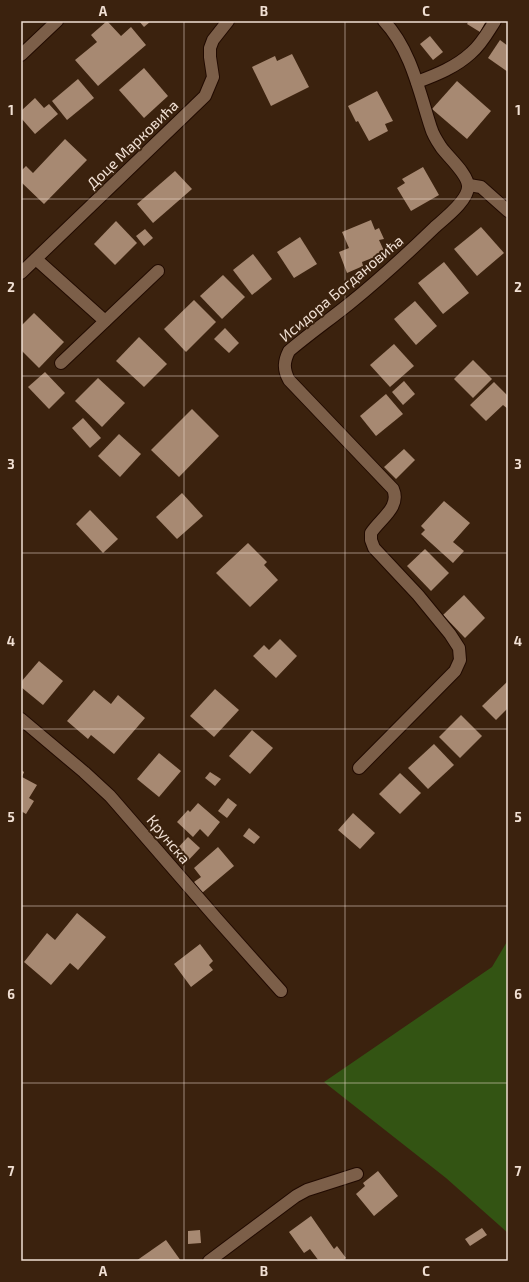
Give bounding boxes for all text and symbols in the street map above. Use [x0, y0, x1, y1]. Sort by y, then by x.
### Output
text: A [99, 3, 108, 19]
text: B [260, 3, 268, 19]
text: C [422, 3, 430, 19]
street label: Доце Марковића [83, 96, 181, 192]
text: 1 [8, 102, 14, 118]
text: 1 [515, 102, 521, 118]
street label: Исидора Богдановића [275, 231, 407, 345]
text: 2 [7, 279, 15, 295]
text: 2 [514, 279, 522, 295]
text: 3 [7, 456, 15, 472]
text: 3 [514, 456, 522, 472]
text: 4 [7, 633, 15, 649]
text: 4 [514, 633, 522, 649]
text: 5 [7, 809, 15, 825]
text: 5 [514, 809, 522, 825]
street label: Крунска [143, 811, 195, 868]
text: 6 [7, 986, 15, 1002]
text: 6 [514, 986, 522, 1002]
text: 7 [8, 1163, 15, 1179]
text: 7 [515, 1163, 522, 1179]
text: A [99, 1263, 108, 1279]
text: B [260, 1263, 268, 1279]
text: C [422, 1263, 430, 1279]

